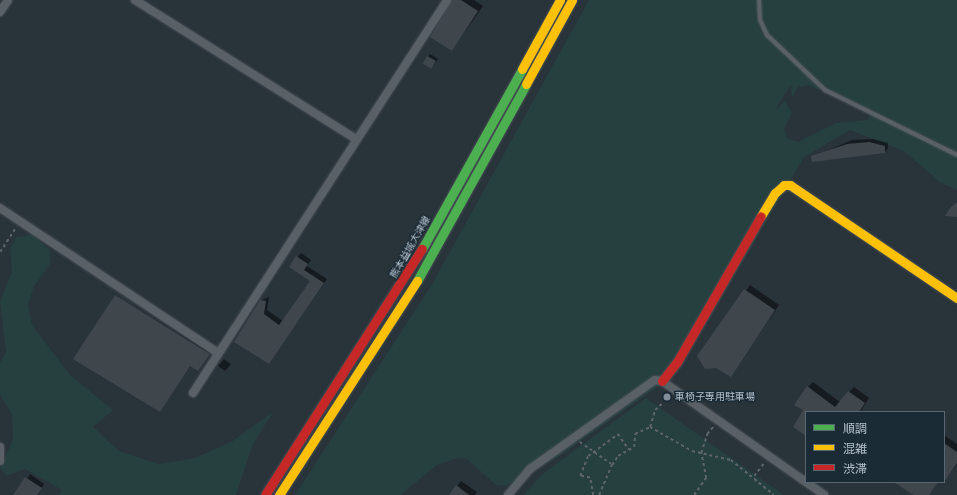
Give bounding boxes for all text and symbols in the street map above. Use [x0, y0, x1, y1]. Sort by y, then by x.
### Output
street label: 熊本益城大津線 [387, 214, 433, 280]
place label: 車椅子専用駐車場 [675, 391, 755, 403]
marker: 車椅子専用駐車場 [662, 392, 672, 402]
legend [805, 411, 945, 483]
text: 順調 [843, 422, 867, 436]
text: 混雑 [843, 442, 867, 456]
text: 渋滞 [843, 462, 867, 476]

